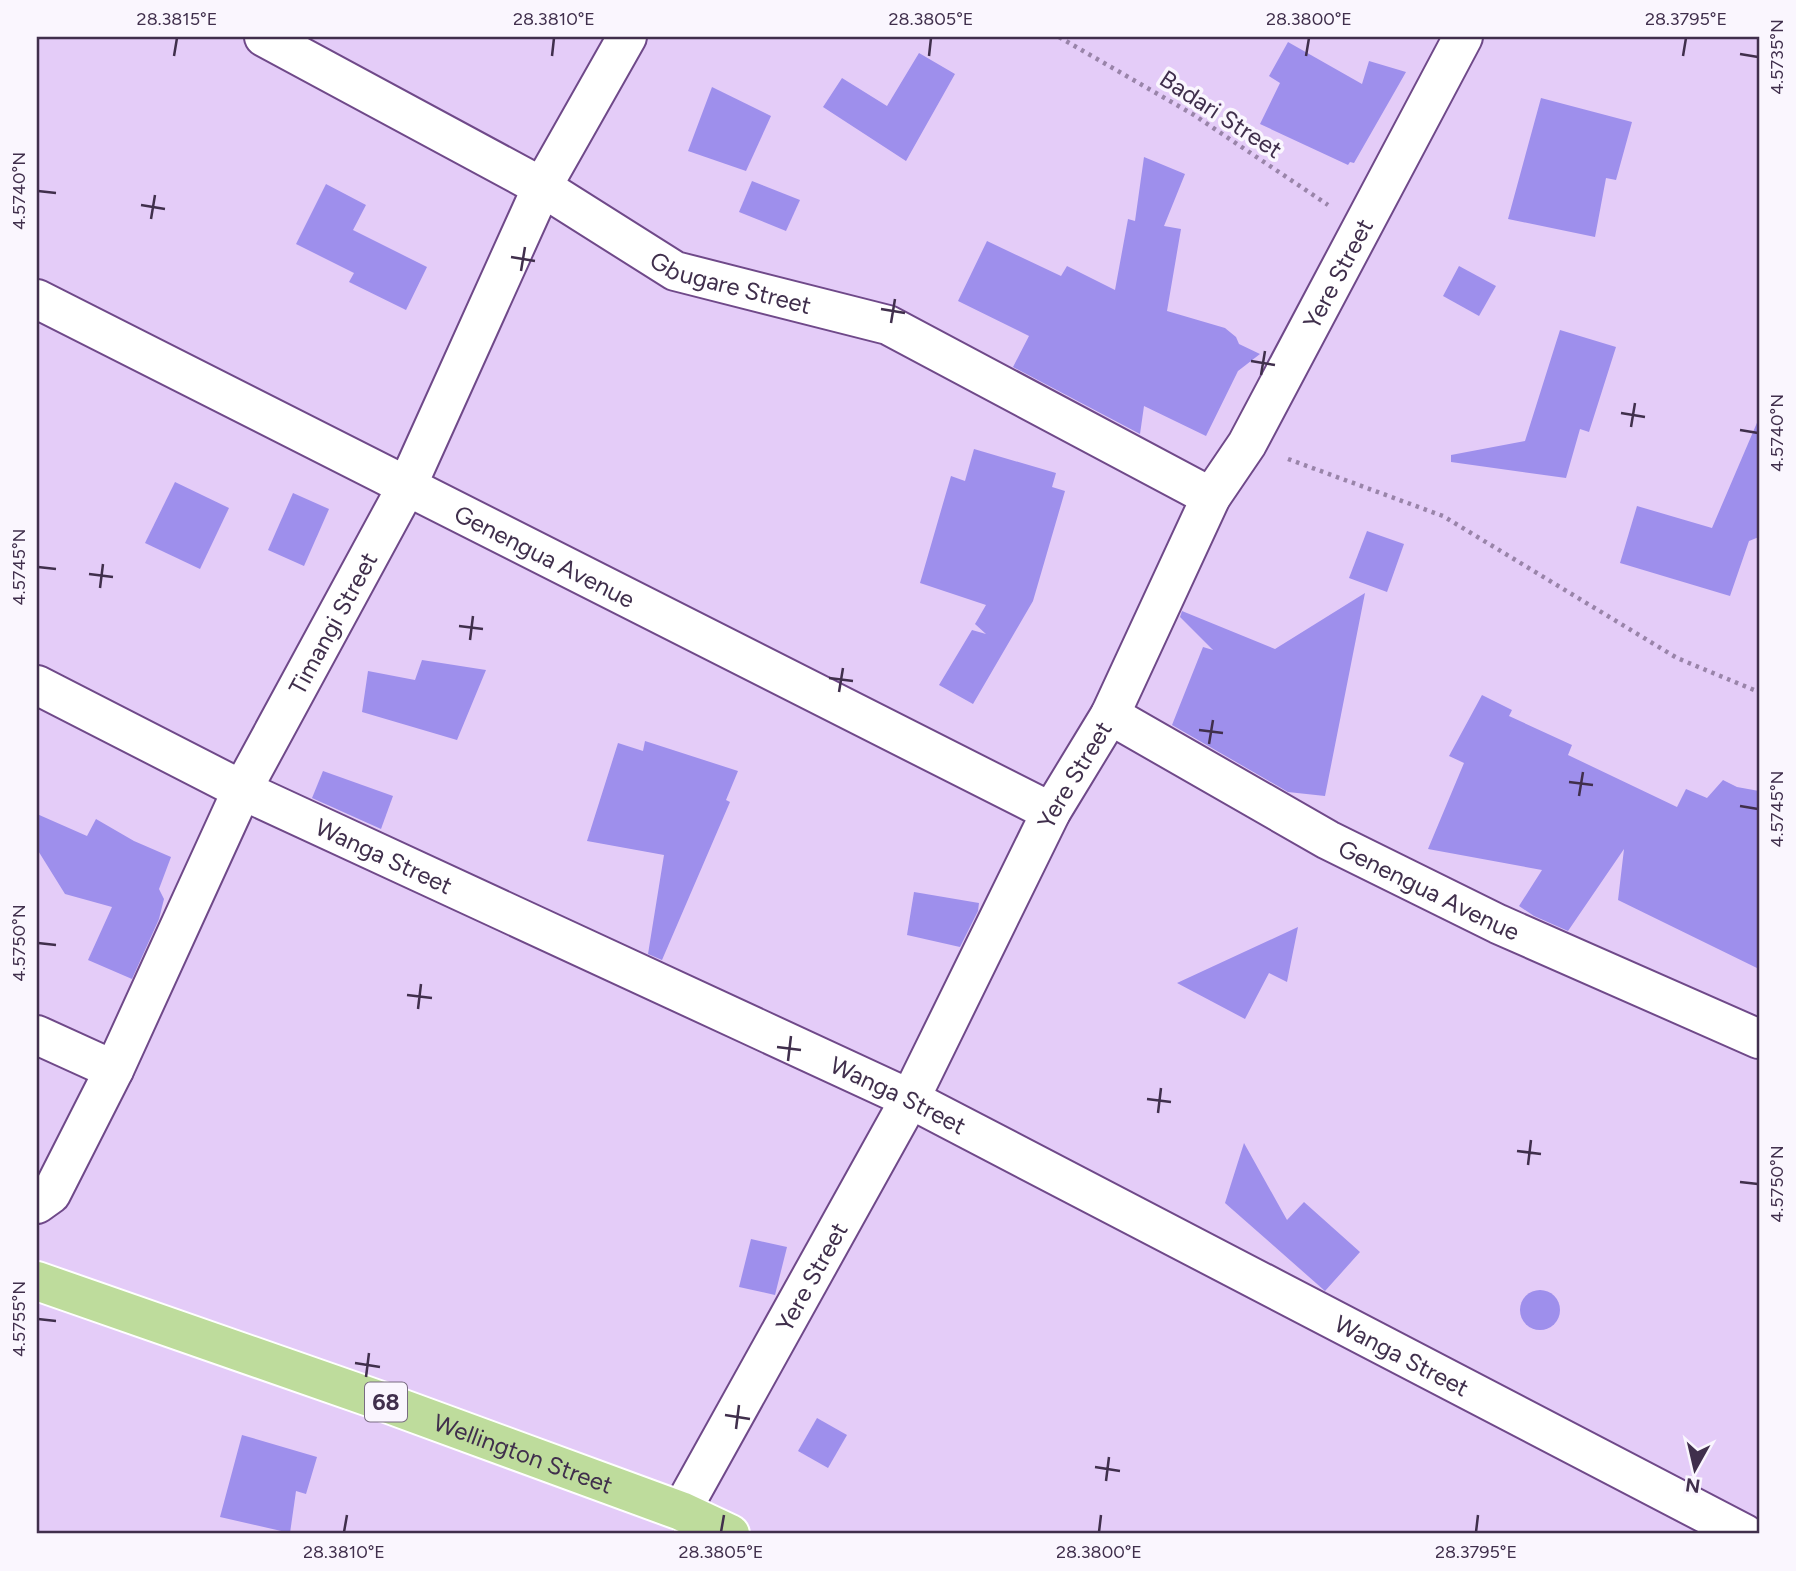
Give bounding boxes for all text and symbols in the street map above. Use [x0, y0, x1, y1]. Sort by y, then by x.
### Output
text: 28.3815°E [137, 8, 217, 30]
text: 28.3810°E [513, 8, 595, 30]
text: 28.3805°E [889, 8, 973, 30]
text: 28.3800°E [1266, 8, 1352, 30]
text: 28.3795°E [1645, 8, 1727, 30]
text: 4.5735°N [1766, 19, 1788, 95]
street label: Badari Street [1154, 64, 1288, 164]
text: 4.5740°N [8, 152, 30, 230]
street label: Yere Street [1296, 213, 1379, 334]
street label: Gbugare Street [645, 245, 814, 319]
text: 4.5740°N [1766, 394, 1788, 472]
street label: Genengua Avenue [450, 498, 640, 614]
text: 4.5745°N [8, 528, 30, 606]
street label: Timangi Street [282, 547, 383, 699]
street label: Yere Street [1031, 715, 1118, 833]
text: 4.5745°N [1766, 770, 1788, 848]
street label: Wanga Street [311, 812, 457, 900]
street label: Genengua Avenue [1334, 833, 1524, 946]
text: 4.5750°N [8, 904, 30, 982]
street label: Wanga Street [826, 1050, 971, 1140]
text: 4.5750°N [1766, 1145, 1788, 1223]
street label: Yere Street [769, 1217, 853, 1337]
text: 4.5755°N [8, 1281, 30, 1357]
street label: Wanga Street [1330, 1308, 1474, 1402]
road number: 68 [365, 1382, 407, 1422]
street label: Wellington Street [430, 1407, 617, 1499]
north arrow [1660, 1434, 1730, 1504]
text: N [1684, 1473, 1702, 1498]
text: 28.3810°E [303, 1541, 385, 1563]
text: 28.3805°E [679, 1541, 763, 1563]
text: 28.3800°E [1056, 1541, 1142, 1563]
text: 28.3795°E [1435, 1541, 1517, 1563]

